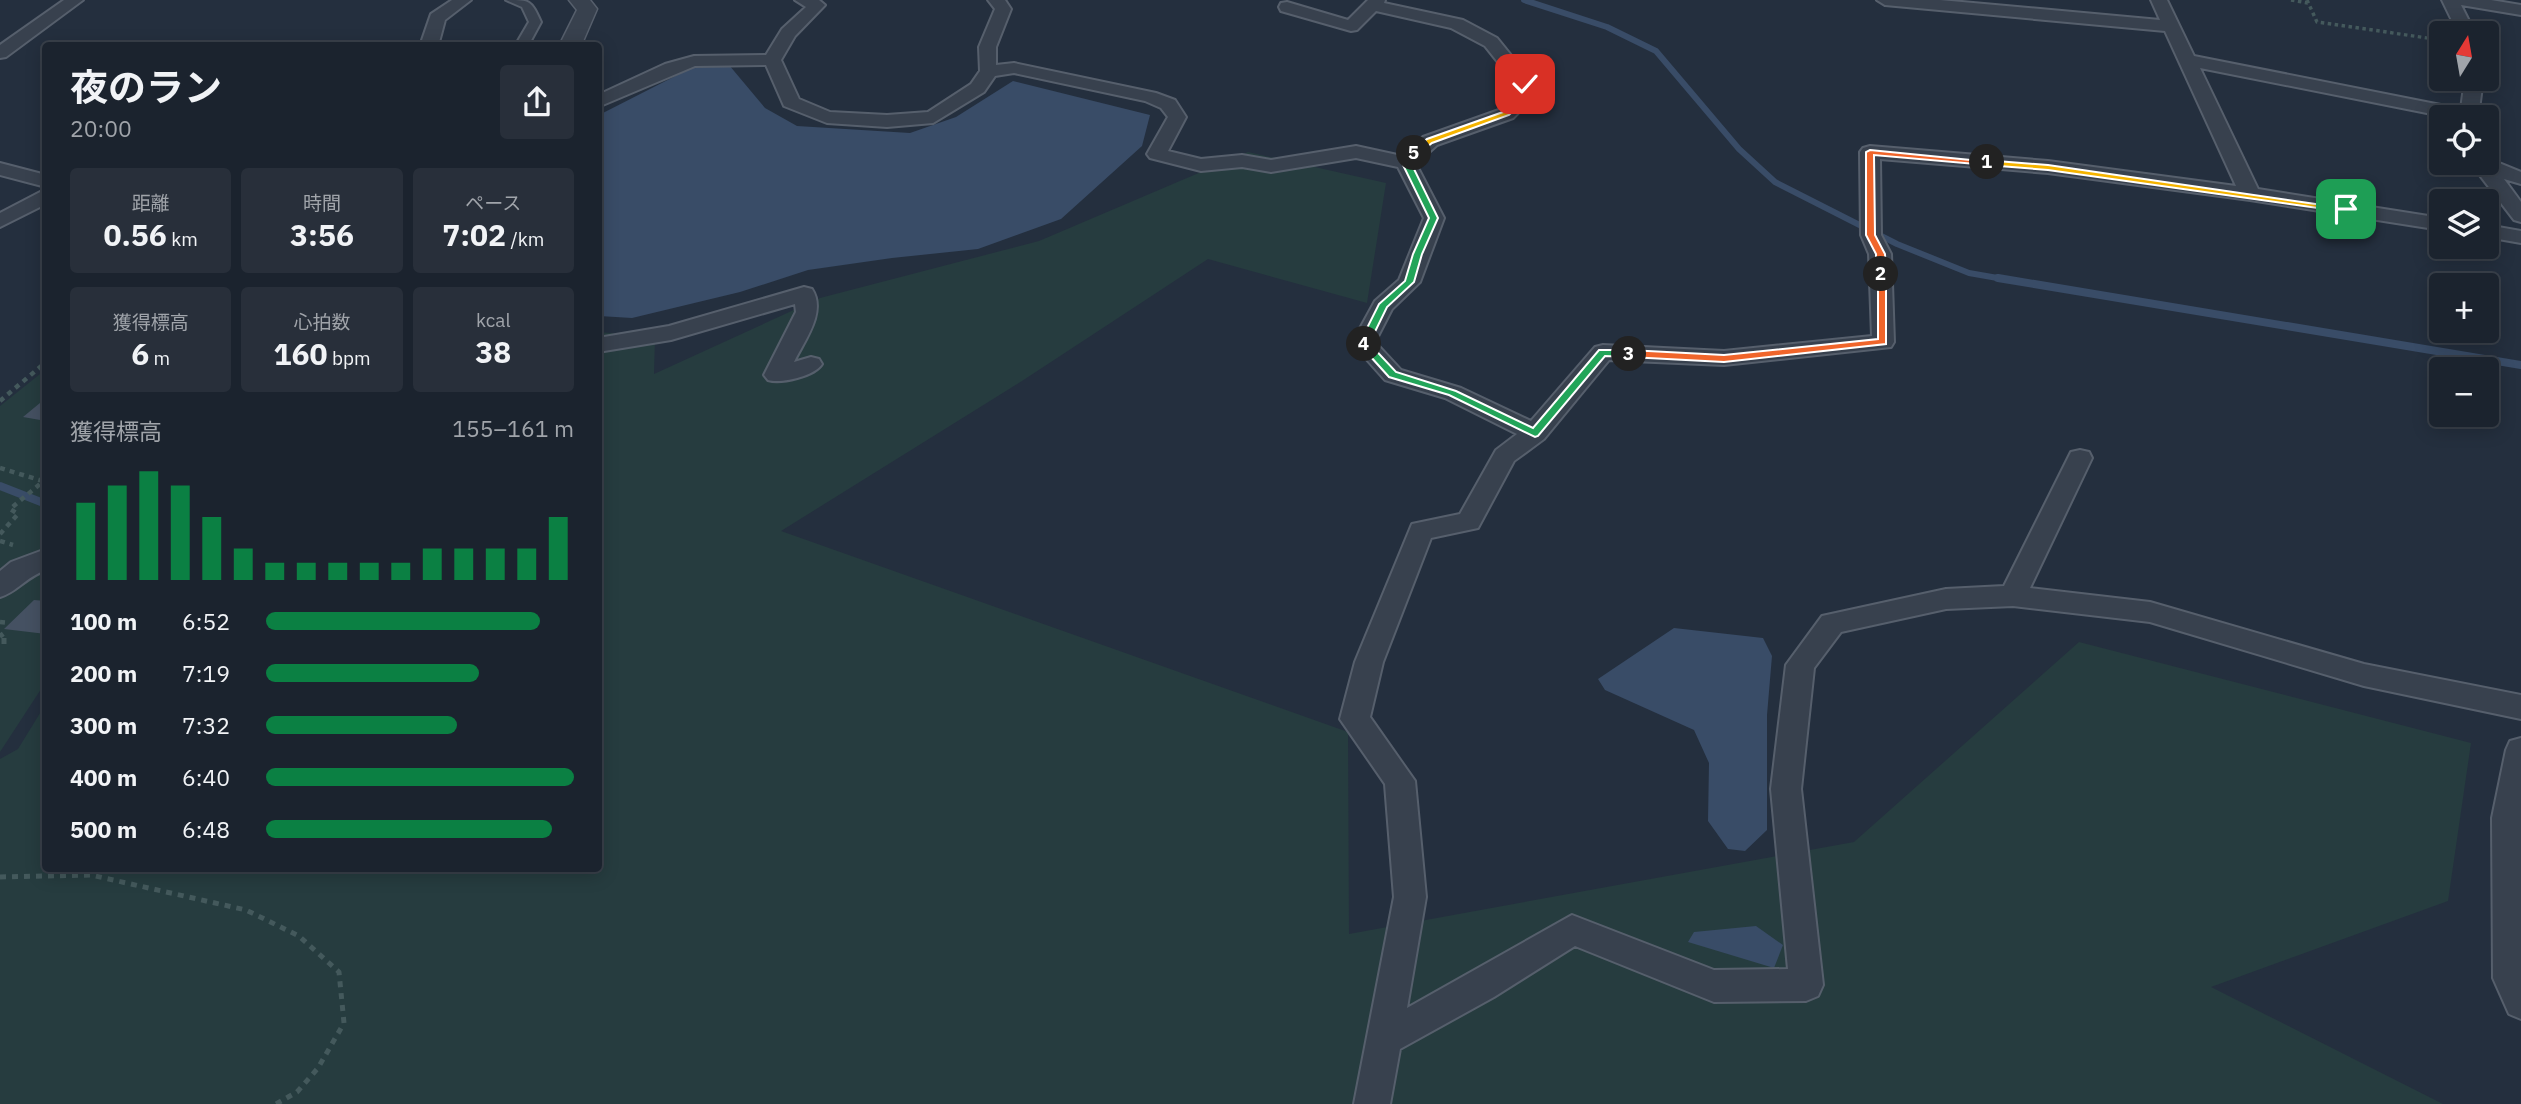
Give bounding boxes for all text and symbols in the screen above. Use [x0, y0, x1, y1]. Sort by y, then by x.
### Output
north arrow [2429, 21, 2499, 91]
map controls [2429, 21, 2499, 427]
pin [1495, 54, 1555, 114]
text: 夜のラン [70, 62, 222, 111]
button: share [500, 65, 574, 139]
icon: check [1506, 65, 1544, 103]
button: locate [2429, 105, 2499, 175]
text: 20:00 [70, 113, 132, 143]
pin: 5 [1396, 136, 1432, 170]
text: 5 [1408, 140, 1419, 164]
pin: 1 [1969, 144, 2004, 180]
text: 1 [1981, 149, 1992, 173]
pin [2316, 179, 2376, 239]
button: layers [2429, 189, 2499, 259]
icon: arrive [2327, 190, 2365, 228]
text: 距離 [132, 191, 170, 215]
text: 時間 [303, 191, 341, 215]
text: ペース [465, 191, 521, 215]
text: 0.56 [103, 215, 167, 254]
text: 3:56 [290, 215, 354, 254]
text: 7:02 [442, 215, 506, 254]
text: km [167, 227, 198, 251]
text: /km [506, 227, 544, 251]
pin: 2 [1864, 256, 1898, 292]
text: 2 [1875, 261, 1886, 285]
button: + [2429, 273, 2499, 343]
text: kcal [476, 308, 511, 332]
text: 獲得標高 [113, 310, 189, 334]
text: 心拍数 [293, 310, 351, 334]
pin: 4 [1346, 326, 1382, 362]
text: 4 [1358, 331, 1369, 355]
text: 38 [475, 332, 511, 371]
text: 6 [131, 334, 149, 373]
text: 160 [273, 334, 327, 373]
pin: 3 [1612, 336, 1646, 372]
text: 3 [1623, 341, 1634, 365]
text: m [149, 346, 170, 370]
text: bpm [327, 346, 371, 370]
button: − [2429, 357, 2499, 427]
text: 155–161 m [452, 413, 574, 443]
text: 獲得標高 [70, 416, 162, 446]
text: 100 m [70, 606, 137, 636]
text: 6:52 [182, 606, 230, 636]
text: 200 m [70, 658, 137, 688]
text: 7:19 [182, 658, 230, 688]
text: 300 m [70, 710, 137, 740]
text: 7:32 [182, 710, 230, 740]
text: 400 m [70, 762, 137, 792]
text: 6:40 [182, 762, 230, 792]
text: 500 m [70, 814, 137, 844]
text: 6:48 [182, 814, 230, 844]

